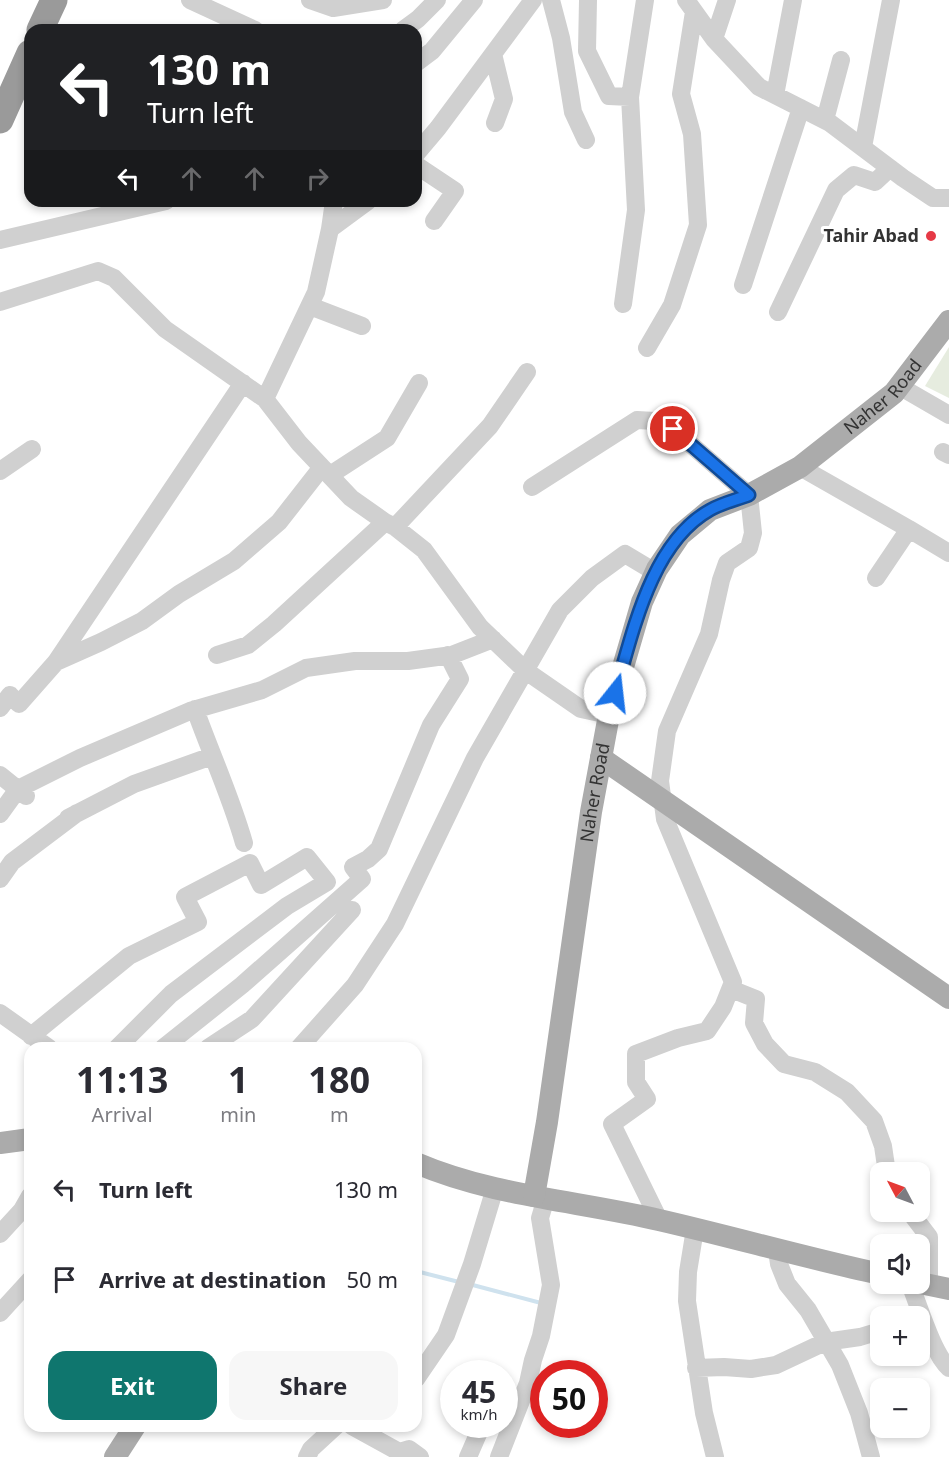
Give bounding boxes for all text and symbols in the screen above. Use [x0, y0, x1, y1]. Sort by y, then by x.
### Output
text: 130 m [147, 40, 271, 97]
icon: left [48, 48, 126, 126]
text: Turn left [147, 94, 253, 131]
icon: left [112, 162, 145, 195]
icon: ahead [175, 162, 208, 195]
icon: ahead [238, 162, 271, 195]
icon: right [301, 162, 334, 195]
place label: Tahir Abad [823, 223, 919, 247]
marker: Tahir Abad [924, 229, 938, 243]
street label: Naher Road [838, 354, 927, 439]
pin [647, 403, 698, 454]
icon: arrive [656, 412, 689, 445]
position arrow [583, 661, 647, 725]
street label: Naher Road [574, 741, 615, 844]
text: 11:13 [76, 1055, 168, 1104]
text: 1 [228, 1055, 249, 1104]
text: 180 [308, 1055, 370, 1104]
text: Arrival [92, 1101, 153, 1128]
text: min [220, 1101, 256, 1128]
text: m [330, 1101, 349, 1128]
north arrow [870, 1162, 930, 1222]
map controls [870, 1162, 930, 1438]
icon: left [48, 1173, 81, 1206]
text: Turn left [99, 1174, 193, 1204]
text: 130 m [334, 1174, 398, 1204]
button: sound [870, 1234, 930, 1294]
icon: arrive [48, 1263, 81, 1296]
text: Arrive at destination [99, 1264, 326, 1294]
text: 50 m [347, 1264, 398, 1294]
button: + [870, 1306, 930, 1366]
button: Exit [48, 1351, 217, 1420]
button: Share [229, 1351, 398, 1420]
speed limit sign: 50 [530, 1360, 608, 1438]
text: 45 [462, 1371, 496, 1412]
button: − [870, 1378, 930, 1438]
text: km/h [461, 1404, 497, 1424]

